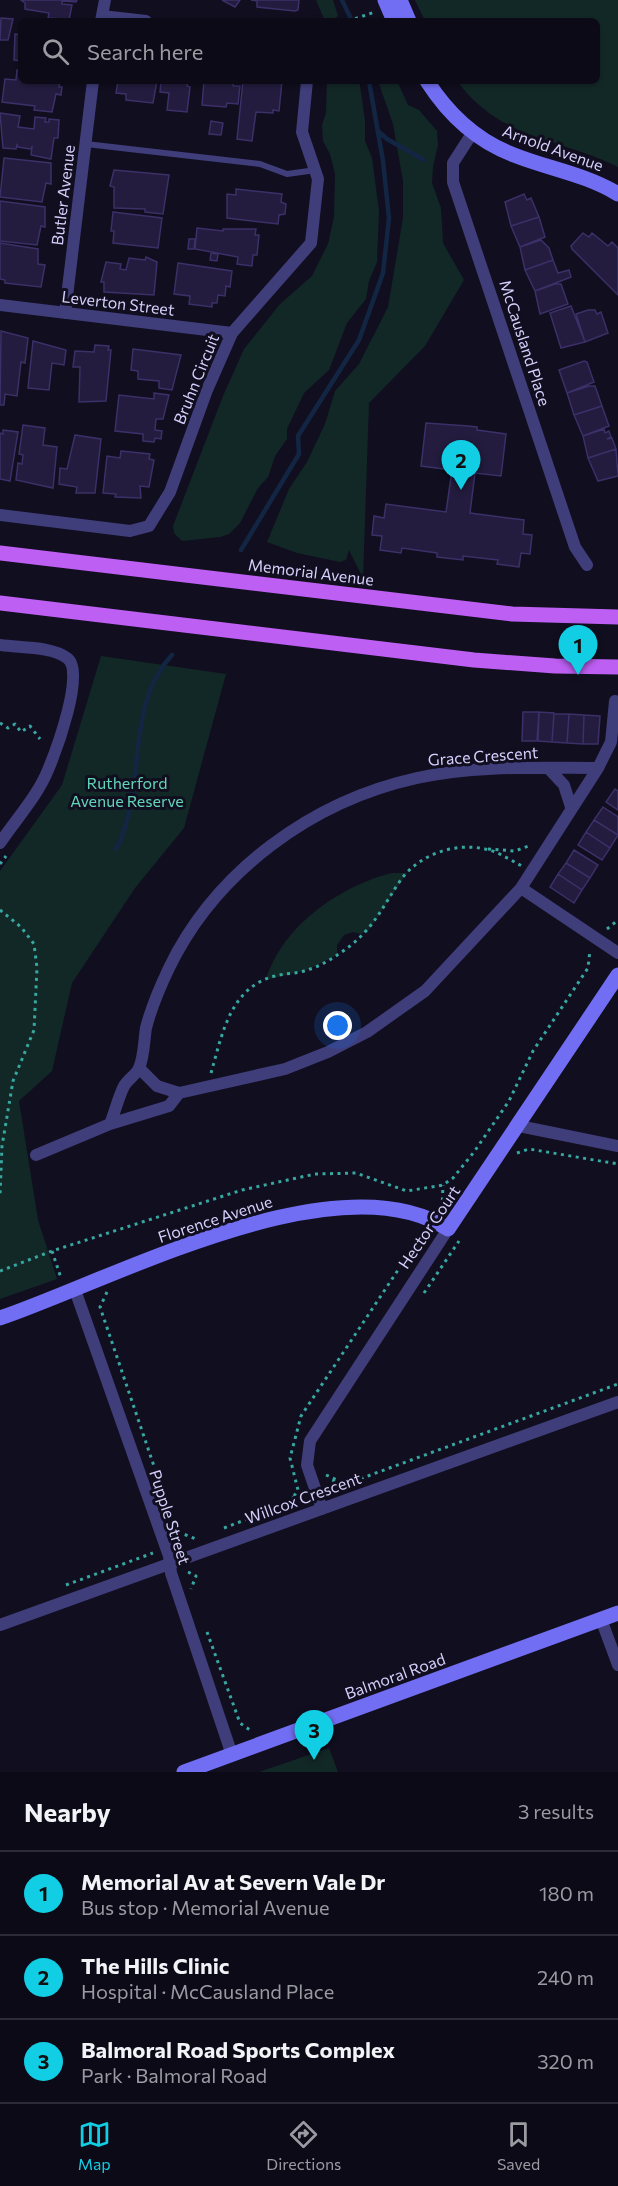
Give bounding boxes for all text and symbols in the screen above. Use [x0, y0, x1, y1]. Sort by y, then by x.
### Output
search box [18, 18, 600, 84]
icon: search [39, 35, 72, 68]
text: Search here [87, 38, 203, 65]
street label: Arnold Avenue [500, 120, 606, 175]
street label: Butler Avenue [47, 144, 78, 246]
street label: McCausland Place [496, 277, 555, 408]
street label: Leverton Street [61, 286, 176, 319]
street label: Bruhn Circuit [169, 330, 222, 427]
pin: 2 [442, 440, 480, 490]
street label: Memorial Avenue [247, 554, 375, 589]
pin: 1 [558, 626, 598, 675]
street label: Grace Crescent [427, 742, 539, 769]
park label: Rutherford Avenue Reserve [70, 773, 184, 810]
your location [323, 1011, 352, 1040]
street label: Hector Court [394, 1181, 464, 1272]
street label: Florence Avenue [155, 1191, 275, 1246]
street label: Pupple Street [146, 1467, 195, 1567]
street label: Willcox Crescent [242, 1468, 364, 1527]
street label: Balmoral Road [342, 1649, 448, 1702]
pin: 3 [294, 1710, 334, 1760]
text: Nearby [24, 1796, 111, 1827]
text: 3 results [518, 1799, 594, 1823]
text: Memorial Av at Severn Vale Dr [81, 1868, 385, 1895]
text: 1 [39, 1881, 48, 1905]
text: 180 m [539, 1881, 594, 1905]
text: Bus stop · Memorial Avenue [81, 1895, 330, 1919]
text: The Hills Clinic [81, 1952, 229, 1979]
text: 2 [38, 1965, 49, 1989]
text: 240 m [537, 1965, 594, 1989]
text: Hospital · McCausland Place [81, 1979, 334, 2003]
text: Balmoral Road Sports Complex [81, 2036, 395, 2063]
text: 3 [38, 2049, 49, 2073]
text: 320 m [537, 2049, 594, 2073]
text: Park · Balmoral Road [81, 2063, 267, 2087]
tab: Map [78, 2118, 111, 2173]
tab: Directions [266, 2118, 341, 2173]
tab: Saved [497, 2118, 540, 2173]

